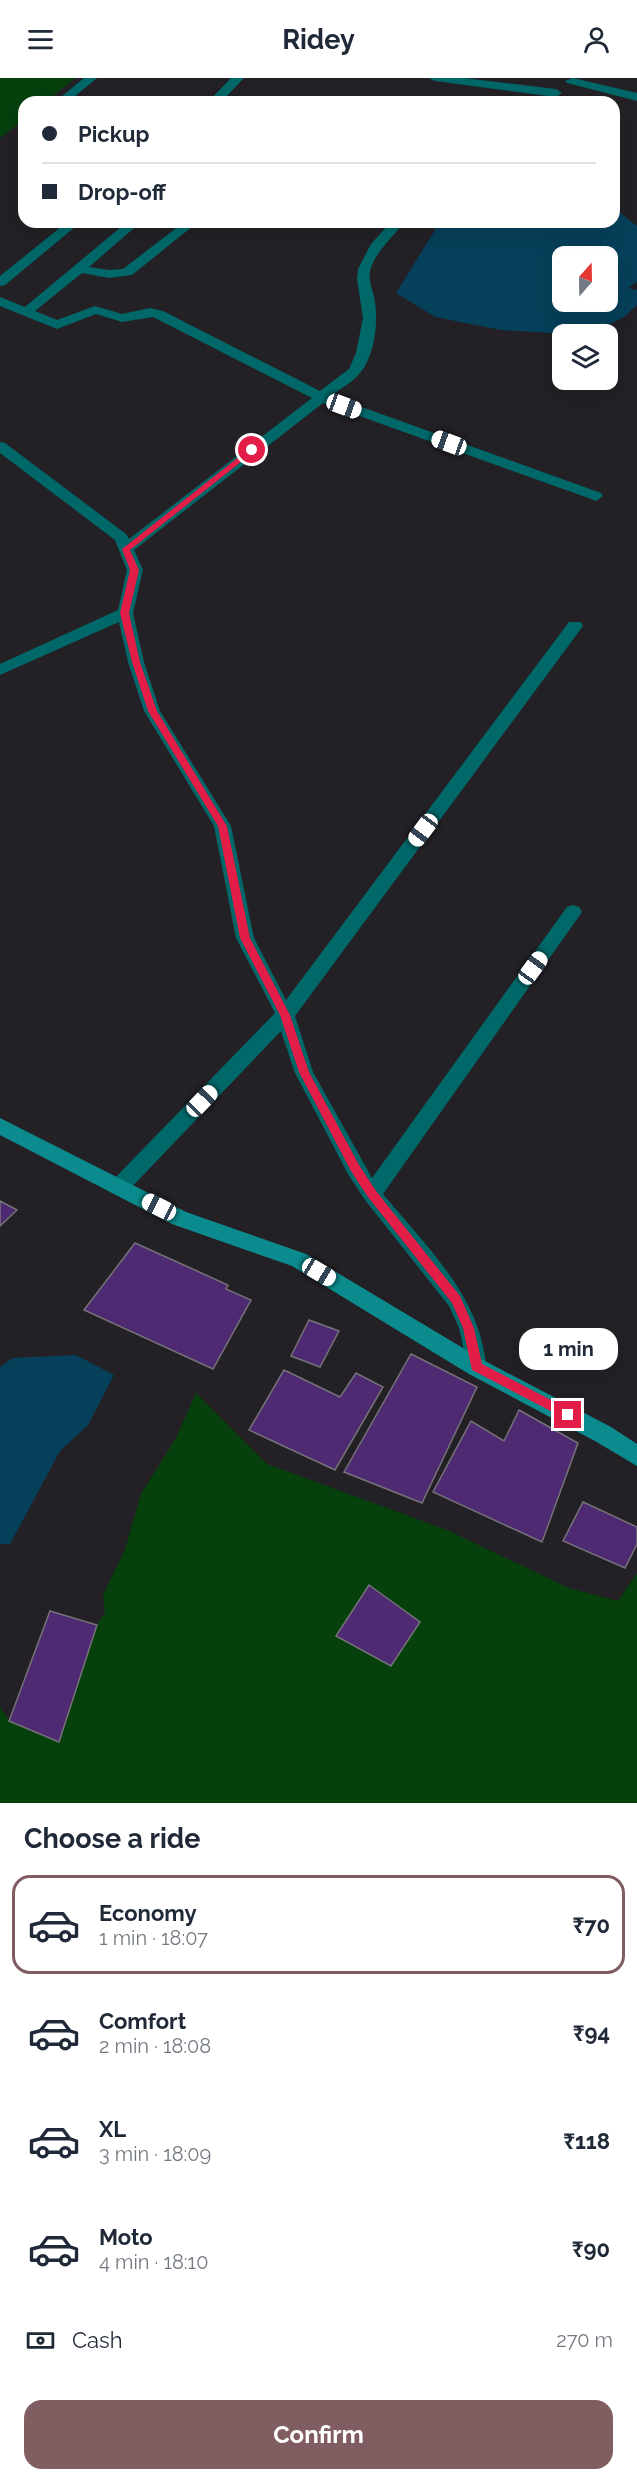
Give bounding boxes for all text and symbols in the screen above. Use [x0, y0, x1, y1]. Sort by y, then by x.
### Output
icon: menu [24, 23, 57, 56]
icon: person [580, 23, 613, 56]
text: Ridey [282, 24, 355, 55]
text: Pickup [78, 121, 150, 147]
text: Drop-off [78, 179, 166, 205]
north arrow [552, 246, 618, 312]
map controls [552, 246, 618, 390]
button: layers [552, 324, 618, 390]
car [324, 391, 364, 421]
car [429, 428, 469, 458]
route start [238, 436, 265, 463]
car [405, 810, 441, 850]
car [515, 948, 551, 988]
car [183, 1082, 221, 1120]
car [139, 1191, 179, 1223]
car [299, 1255, 339, 1289]
callout: 1 min [518, 1328, 618, 1370]
text: 1 min [543, 1337, 594, 1361]
route end [554, 1401, 581, 1428]
text: Choose a ride [24, 1823, 200, 1854]
icon: car [27, 1898, 81, 1952]
text: Economy [99, 1900, 197, 1926]
text: ₹70 [572, 1912, 610, 1938]
text: 1 min · 18:07 [99, 1926, 208, 1950]
icon: car [27, 2006, 81, 2060]
text: Comfort [99, 2008, 186, 2034]
text: ₹94 [573, 2020, 610, 2046]
text: 2 min · 18:08 [99, 2034, 211, 2058]
icon: car [27, 2114, 81, 2168]
text: XL [99, 2116, 126, 2142]
text: ₹118 [563, 2128, 610, 2154]
text: 3 min · 18:09 [99, 2142, 211, 2166]
icon: car [27, 2222, 81, 2276]
text: Moto [99, 2224, 153, 2250]
text: ₹90 [572, 2236, 610, 2262]
text: 4 min · 18:10 [99, 2250, 208, 2274]
icon: cash [24, 2324, 57, 2357]
text: Cash [72, 2327, 123, 2353]
text: 270 m [556, 2328, 613, 2352]
button: Confirm [24, 2400, 613, 2469]

